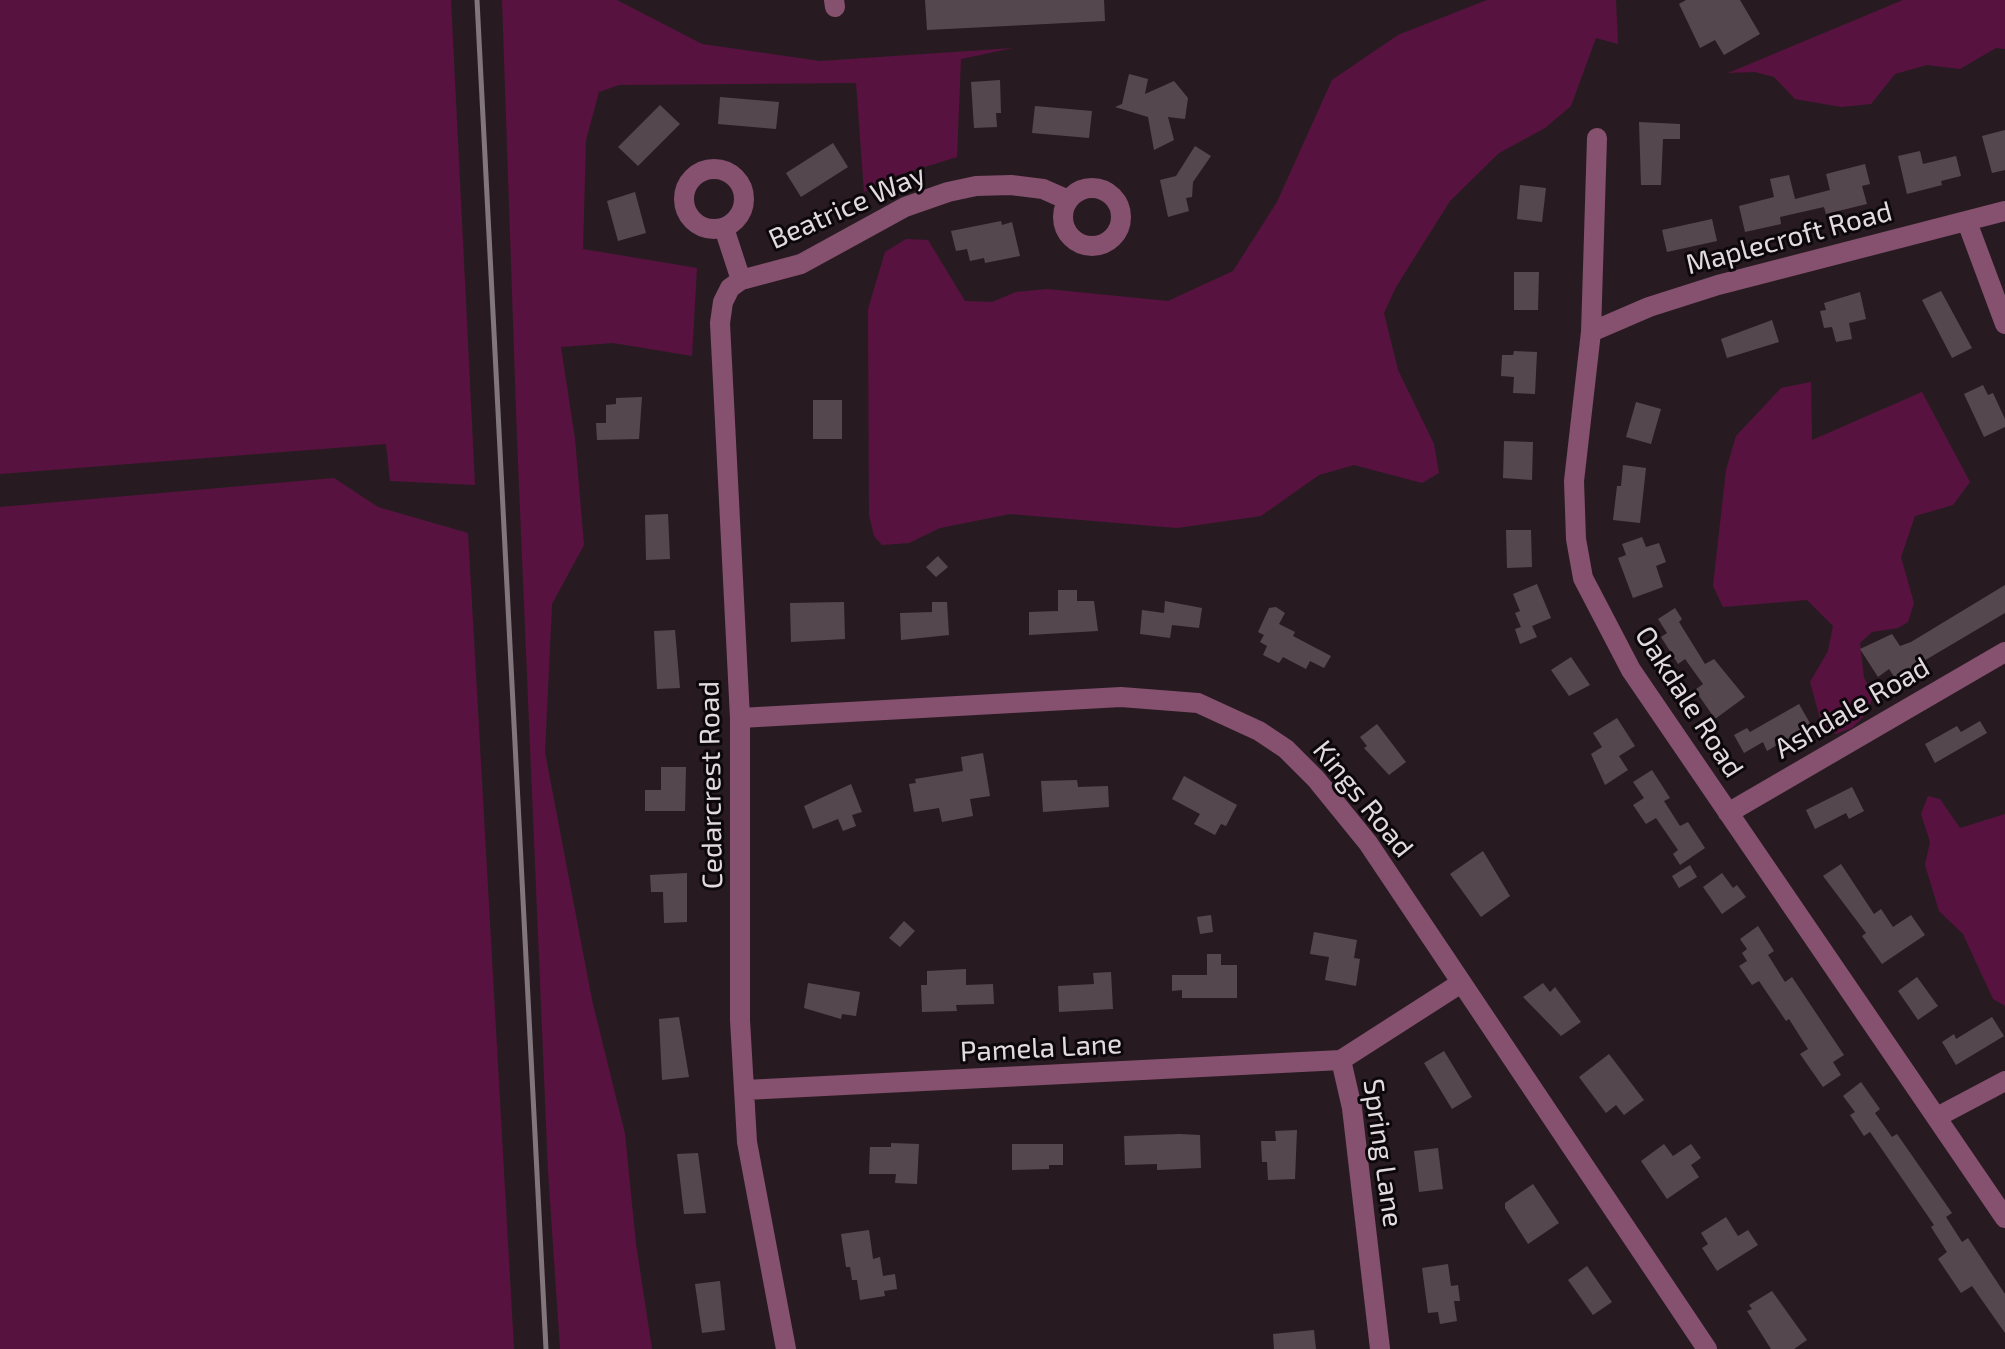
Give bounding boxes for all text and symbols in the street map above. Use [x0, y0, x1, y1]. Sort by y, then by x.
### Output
street label: Beatrice Way [764, 158, 930, 256]
street label: Maplecroft Road [1682, 194, 1896, 282]
street label: Oakdale Road [1628, 620, 1750, 784]
street label: Ashdale Road [1769, 650, 1935, 766]
street label: Cedarcrest Road [692, 680, 730, 890]
street label: Kings Road [1306, 734, 1420, 864]
street label: Pamela Lane [959, 1027, 1123, 1069]
street label: Spring Lane [1356, 1077, 1410, 1229]

